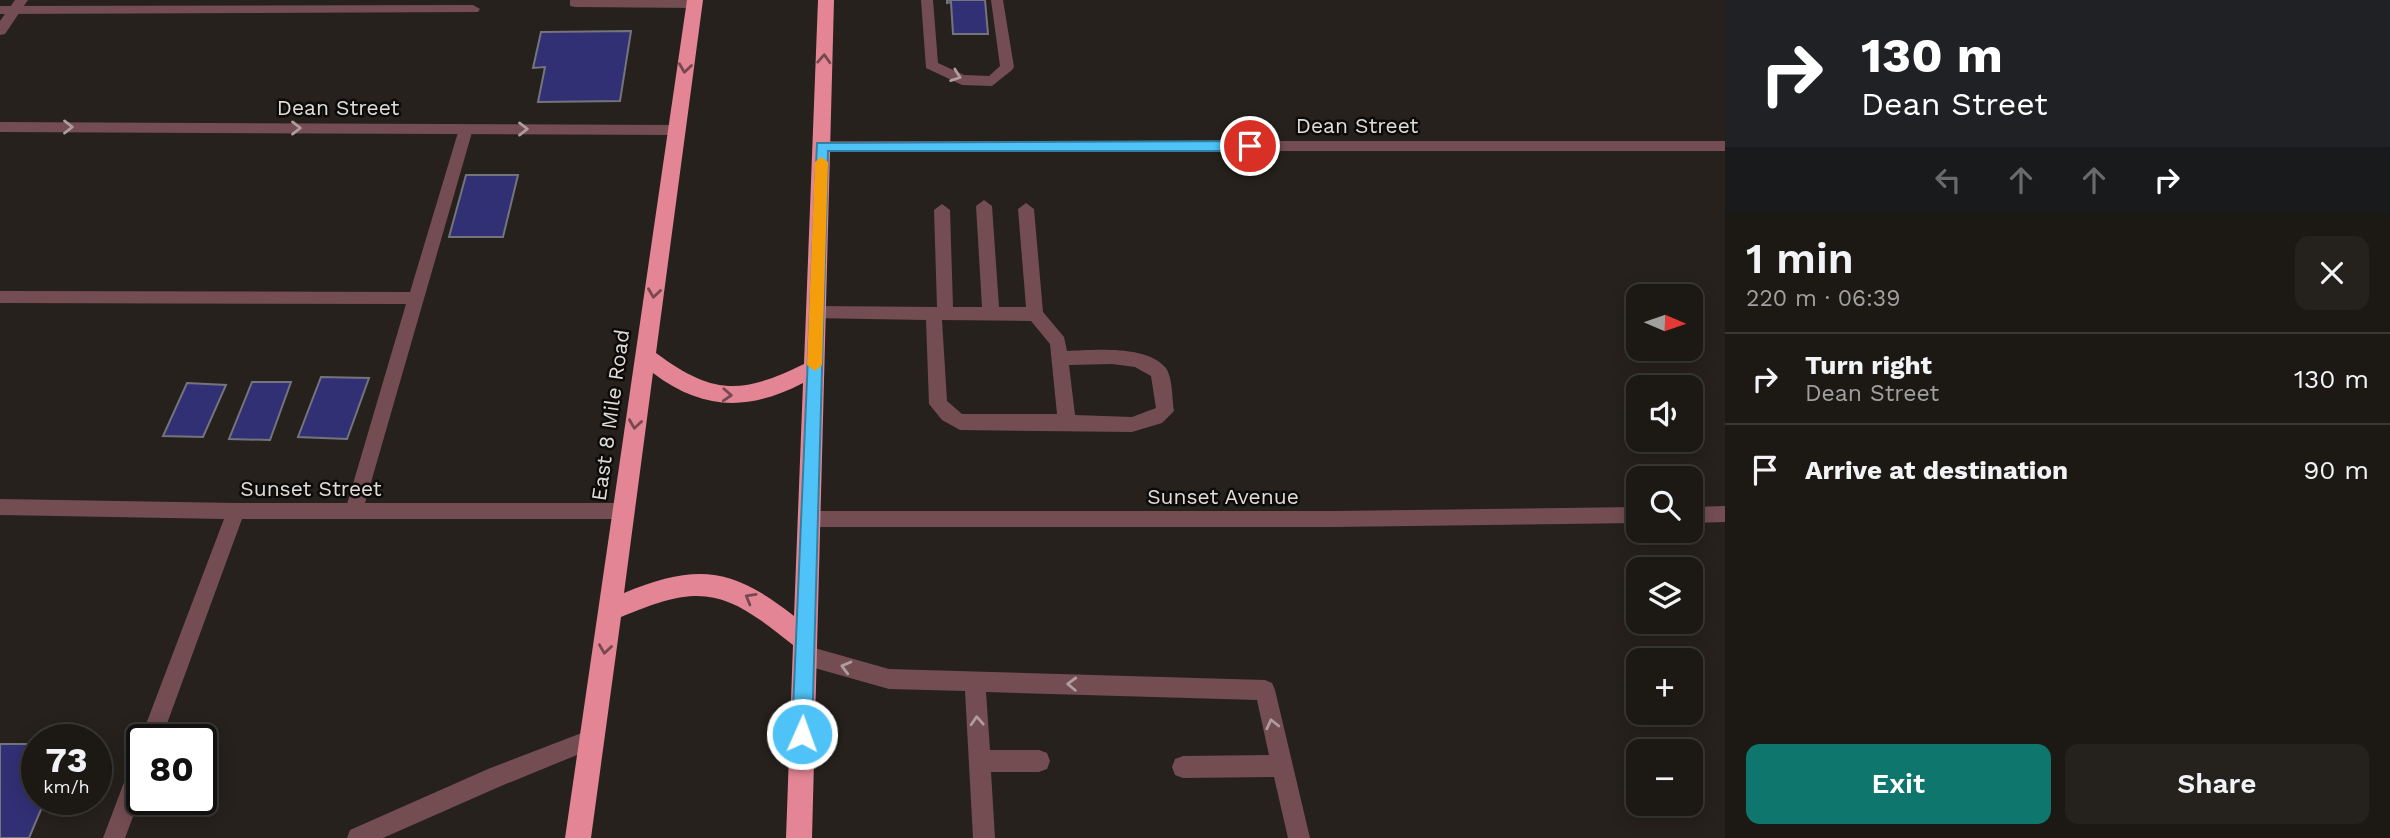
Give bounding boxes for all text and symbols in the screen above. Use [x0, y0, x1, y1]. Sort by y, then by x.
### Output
text: 130 m [1861, 26, 2003, 84]
icon: right [1746, 28, 1837, 119]
one-way arrow [816, 53, 831, 64]
one-way arrow [678, 62, 693, 73]
one-way arrow [949, 68, 962, 82]
text: Dean Street [1861, 85, 2048, 123]
street label: Dean Street [277, 95, 399, 120]
street label: Dean Street [1296, 113, 1418, 138]
pin [1220, 116, 1280, 176]
one-way arrow [63, 119, 74, 135]
one-way arrow [291, 120, 301, 136]
one-way arrow [518, 121, 529, 137]
icon: arrive [1231, 127, 1269, 165]
icon: left [1929, 161, 1967, 199]
icon: ahead [2002, 161, 2040, 199]
icon: ahead [2075, 161, 2113, 199]
icon: right [2148, 161, 2186, 199]
text: 1 min [1746, 234, 1854, 283]
button: close [2295, 236, 2369, 310]
north arrow [1626, 284, 1703, 360]
map controls [1626, 284, 1703, 816]
text: 220 m · 06:39 [1746, 285, 1900, 312]
one-way arrow [647, 287, 662, 299]
street label: East 8 Mile Road [586, 328, 634, 502]
text: Turn right [1805, 350, 1932, 380]
icon: right [1746, 360, 1784, 398]
text: 130 m [2294, 364, 2369, 394]
button: sound [1626, 375, 1703, 452]
text: Dean Street [1805, 380, 1939, 407]
one-way arrow [722, 387, 733, 402]
one-way arrow [628, 418, 643, 430]
icon: arrive [1746, 451, 1784, 489]
text: Arrive at destination [1805, 455, 2068, 485]
text: 90 m [2303, 455, 2369, 485]
button: search [1626, 466, 1703, 543]
street label: Sunset Street [240, 476, 382, 501]
street label: Sunset Avenue [1147, 484, 1299, 509]
button: layers [1626, 557, 1703, 634]
one-way arrow [745, 593, 758, 606]
one-way arrow [597, 643, 612, 655]
button: + [1626, 648, 1703, 725]
one-way arrow [840, 661, 852, 675]
one-way arrow [1066, 677, 1077, 692]
position arrow [765, 697, 839, 771]
one-way arrow [970, 715, 985, 726]
one-way arrow [1266, 718, 1281, 730]
speed limit sign: 80 [126, 724, 217, 815]
text: 73 [45, 739, 88, 781]
button: − [1626, 739, 1703, 816]
button: Exit [1746, 744, 2051, 824]
button: Share [2065, 744, 2369, 824]
text: km/h [43, 776, 90, 797]

